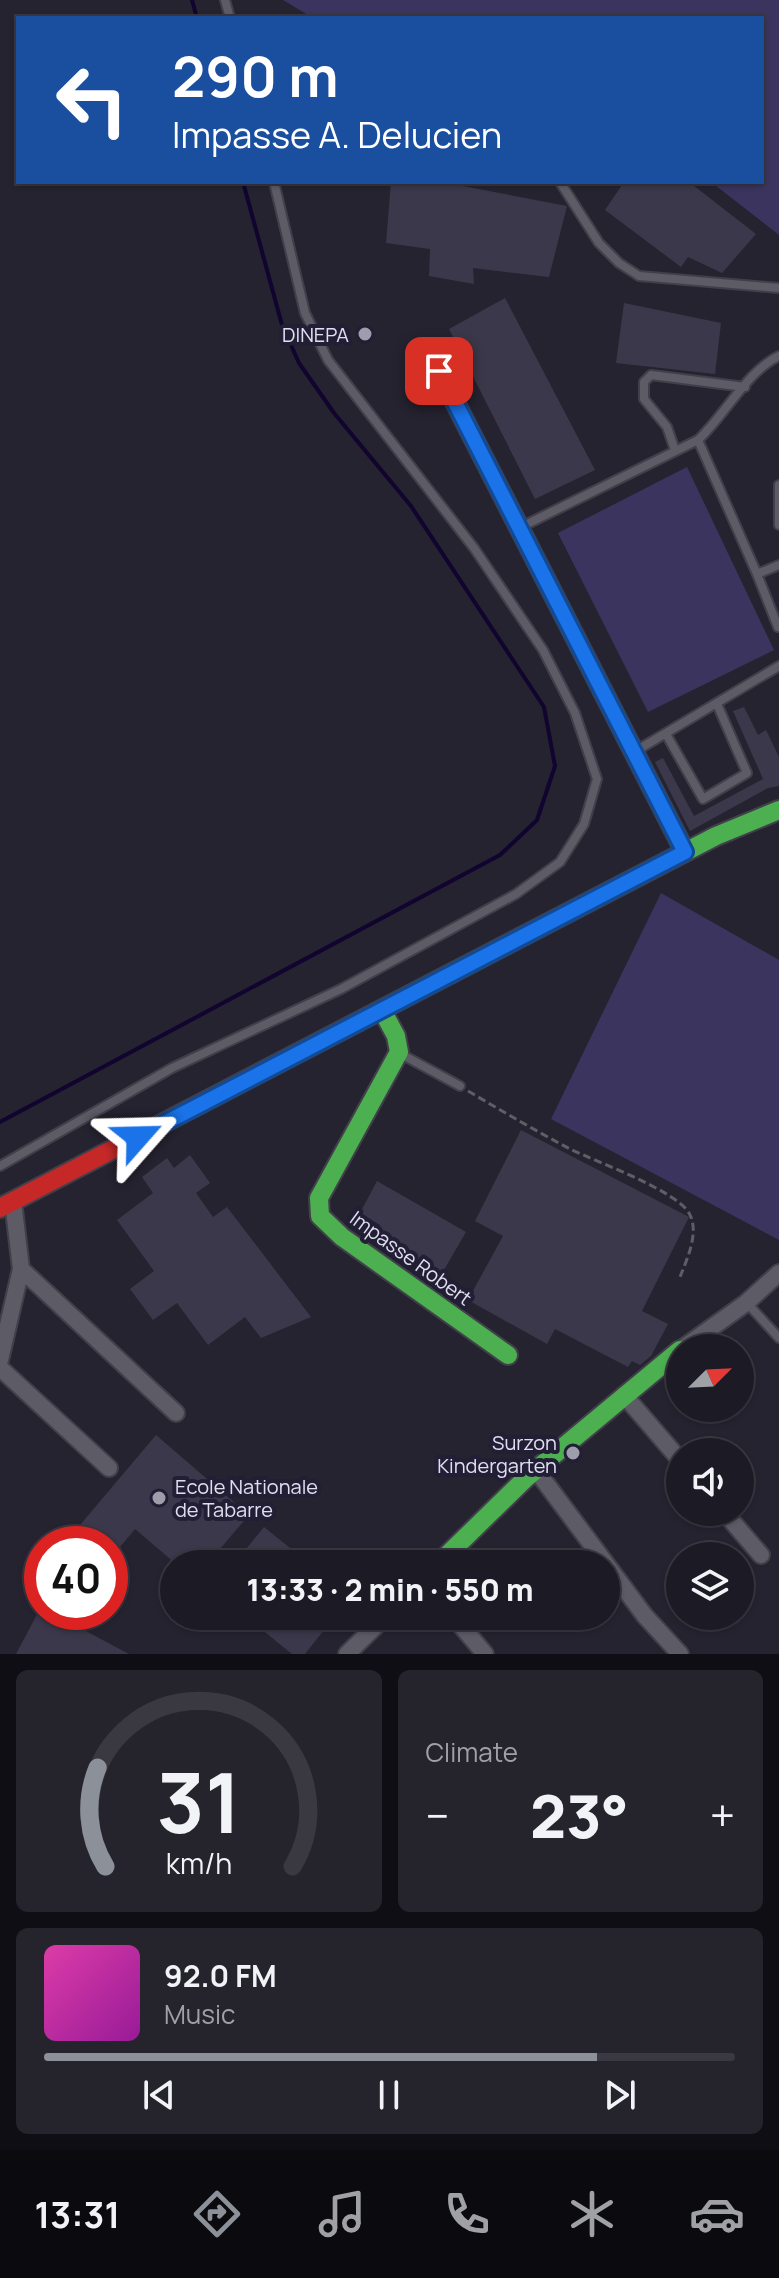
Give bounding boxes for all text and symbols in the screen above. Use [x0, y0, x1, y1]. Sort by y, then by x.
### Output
text: 290 m [172, 37, 339, 114]
icon: left [40, 48, 144, 152]
text: Impasse A. Delucien [172, 110, 502, 159]
place label: DINEPA [282, 321, 349, 348]
marker: DINEPA [356, 325, 374, 343]
pin [405, 337, 473, 405]
icon: arrive [417, 349, 461, 393]
position arrow [96, 1095, 180, 1179]
street label: Impasse Robert [345, 1205, 477, 1311]
north arrow [666, 1334, 754, 1422]
map controls [666, 1334, 754, 1630]
place label: Surzon Kindergarten [437, 1429, 557, 1479]
button: sound [666, 1438, 754, 1526]
marker: Surzon Kindergarten [564, 1444, 582, 1462]
place label: Ecole Nationale de Tabarre [175, 1473, 318, 1523]
marker: Ecole Nationale de Tabarre [150, 1489, 168, 1507]
speed limit sign: 40 [24, 1526, 128, 1630]
button: layers [666, 1542, 754, 1630]
text: 13:33 · 2 min · 550 m [247, 1569, 533, 1610]
text: Climate [426, 1734, 518, 1770]
text: 31 [156, 1744, 241, 1858]
text: 23° [530, 1774, 629, 1856]
text: − [426, 1785, 449, 1845]
text: + [710, 1785, 735, 1845]
text: km/h [166, 1844, 232, 1883]
text: 92.0 FM [164, 1955, 277, 1996]
text: Music [164, 1996, 235, 2032]
icon: previous [137, 2073, 181, 2117]
icon: pause [367, 2073, 411, 2117]
icon: next [598, 2073, 642, 2117]
icon: directions [189, 2186, 245, 2242]
icon: music [314, 2186, 370, 2242]
icon: phone [439, 2186, 495, 2242]
icon: climate [564, 2186, 620, 2242]
icon: car [689, 2186, 745, 2242]
text: 13:31 [34, 2190, 120, 2239]

